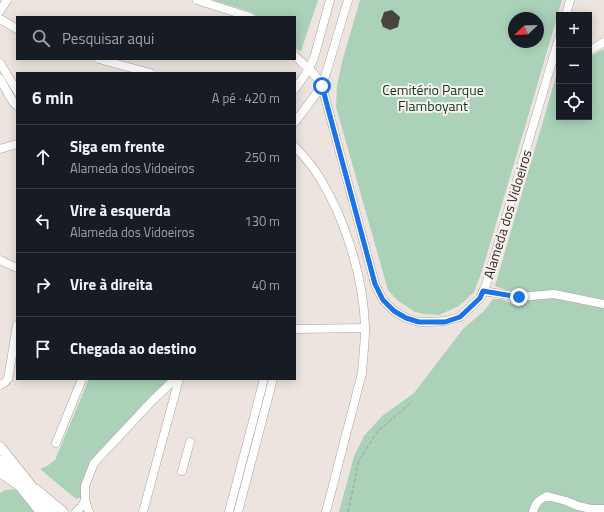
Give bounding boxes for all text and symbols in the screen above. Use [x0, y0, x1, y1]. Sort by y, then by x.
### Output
north arrow [508, 12, 544, 48]
map controls [556, 12, 592, 120]
button: + [556, 12, 592, 48]
search box [16, 16, 296, 60]
icon: search [30, 27, 52, 49]
text: Pesquisar aqui [62, 27, 154, 50]
button: − [556, 48, 592, 84]
route start [313, 77, 331, 95]
park label: Cemitério Parque Flamboyant [382, 79, 484, 116]
button: locate [556, 84, 592, 120]
text: 6 min [32, 85, 73, 111]
text: A pé · 420 m [212, 88, 280, 108]
text: Siga em frente [70, 135, 165, 158]
icon: ahead [32, 146, 54, 168]
text: 250 m [244, 147, 280, 167]
street label: Alameda dos Vidoeiros [477, 147, 537, 281]
text: Alameda dos Vidoeiros [70, 158, 194, 178]
text: Vire à esquerda [70, 199, 171, 222]
icon: left [32, 210, 54, 232]
text: 130 m [244, 211, 280, 231]
text: Alameda dos Vidoeiros [70, 222, 194, 242]
text: Vire à direita [70, 273, 153, 296]
icon: right [32, 274, 54, 296]
text: 40 m [252, 275, 280, 295]
route end [510, 288, 528, 306]
text: Chegada ao destino [70, 337, 196, 360]
icon: arrive [32, 338, 54, 360]

